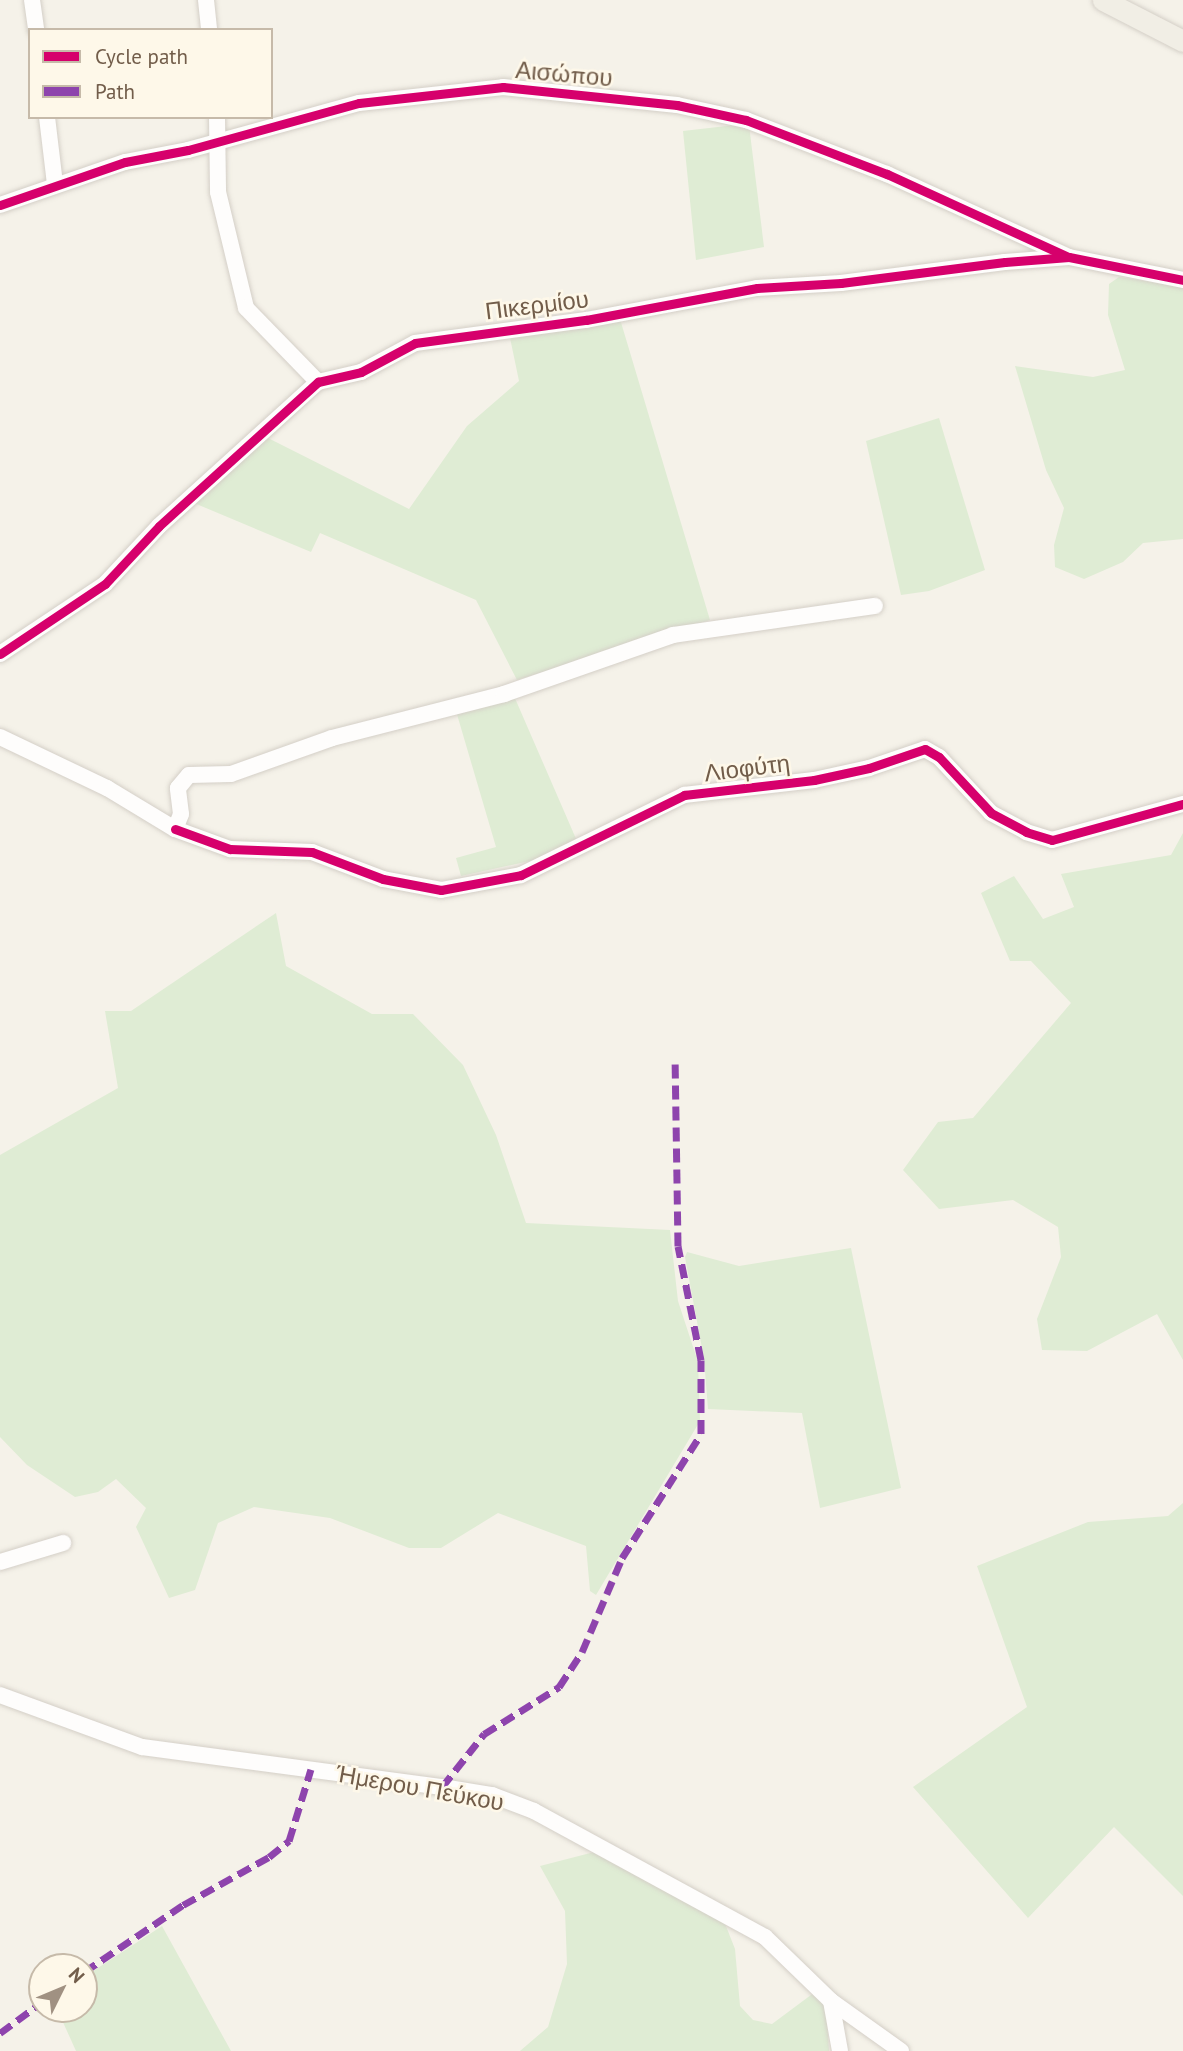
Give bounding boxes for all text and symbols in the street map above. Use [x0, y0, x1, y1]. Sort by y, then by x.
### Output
legend [28, 28, 273, 119]
text: Cycle path [95, 43, 188, 70]
street label: Αισώπου [514, 55, 614, 93]
text: Path [95, 78, 135, 105]
street label: Πικερμίου [484, 284, 590, 326]
street label: Λιοφύτη [702, 748, 792, 788]
street label: Ήμερου Πεύκου [334, 1759, 506, 1817]
north arrow [28, 1953, 98, 2023]
text: N [64, 1962, 90, 1988]

